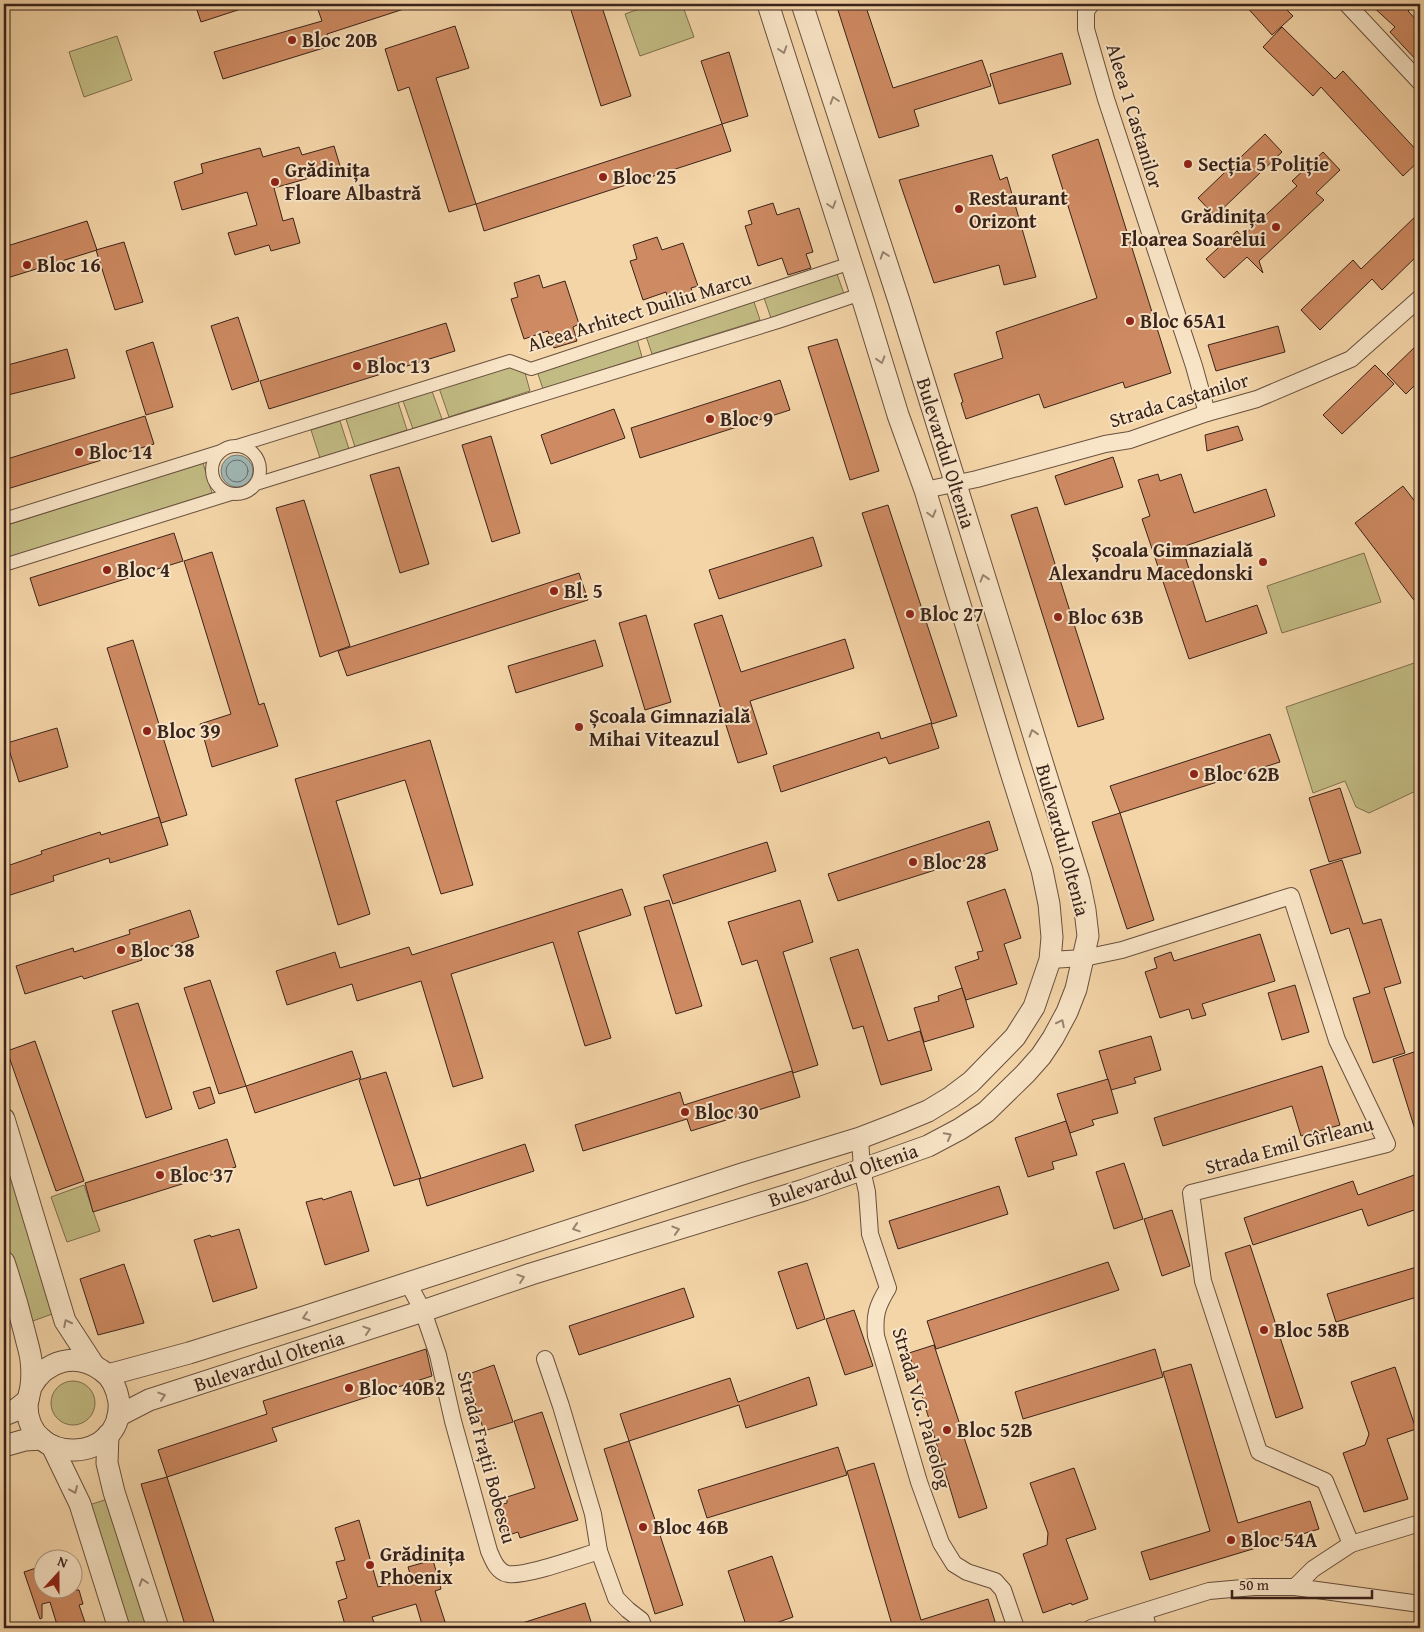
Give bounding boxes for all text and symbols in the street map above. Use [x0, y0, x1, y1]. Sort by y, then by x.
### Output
place label: Bloc 20B [302, 25, 378, 54]
marker: Bloc 20B [286, 34, 298, 46]
street label: Aleea 1 Castanilor [1100, 40, 1171, 192]
one-way arrow [777, 45, 787, 54]
one-way arrow [830, 97, 840, 105]
place label: Secția 5 Poliție [1198, 149, 1329, 178]
place label: Grădinița Floare Albastră [285, 155, 422, 207]
marker: Secția 5 Poliție [1182, 158, 1194, 170]
place label: Bloc 25 [613, 162, 677, 191]
marker: Bloc 25 [597, 171, 609, 183]
marker: Grădinița Floare Albastră [269, 176, 281, 188]
place label: Restaurant Orizont [969, 183, 1068, 235]
one-way arrow [826, 200, 836, 209]
place label: Grădinița Floarea Soarelui [1121, 201, 1267, 253]
marker: Restaurant Orizont [953, 203, 965, 215]
marker: Grădinița Floarea Soarelui [1270, 221, 1282, 233]
place label: Bloc 16 [37, 250, 101, 279]
one-way arrow [879, 251, 889, 260]
marker: Bloc 16 [21, 259, 33, 271]
street label: Aleea Arhitect Duiliu Marcu [523, 263, 755, 358]
place label: Bloc 65A1 [1140, 306, 1227, 335]
marker: Bloc 65A1 [1124, 315, 1136, 327]
place label: Bloc 13 [367, 351, 431, 380]
one-way arrow [876, 355, 886, 363]
marker: Bloc 13 [351, 360, 363, 372]
street label: Strada Castanilor [1105, 365, 1252, 435]
street label: Bulevardul Oltenia [910, 374, 983, 532]
place label: Bloc 9 [720, 404, 773, 433]
marker: Bloc 9 [704, 413, 716, 425]
place label: Bloc 14 [89, 437, 153, 466]
marker: Bloc 14 [73, 446, 85, 458]
one-way arrow [926, 510, 936, 518]
place label: Școala Gimnazială Alexandru Macedonski [1049, 535, 1254, 587]
place label: Bloc 4 [117, 555, 170, 584]
marker: Școala Gimnazială Alexandru Macedonski [1257, 556, 1269, 568]
marker: Bloc 4 [101, 564, 113, 576]
one-way arrow [980, 574, 990, 582]
place label: Bl. 5 [564, 576, 603, 605]
marker: Bl. 5 [548, 585, 560, 597]
place label: Bloc 27 [920, 599, 984, 628]
place label: Bloc 63B [1068, 602, 1144, 631]
marker: Bloc 27 [904, 608, 916, 620]
marker: Bloc 63B [1052, 611, 1064, 623]
place label: Școala Gimnazială Mihai Viteazul [589, 701, 751, 753]
place label: Bloc 39 [157, 716, 221, 745]
marker: Școala Gimnazială Mihai Viteazul [573, 721, 585, 733]
marker: Bloc 39 [141, 725, 153, 737]
one-way arrow [1029, 729, 1039, 737]
place label: Bloc 62B [1204, 759, 1280, 788]
street label: Bulevardul Oltenia [1029, 761, 1098, 920]
marker: Bloc 62B [1188, 768, 1200, 780]
place label: Bloc 28 [923, 847, 987, 876]
marker: Bloc 28 [907, 856, 919, 868]
place label: Bloc 38 [131, 935, 195, 964]
marker: Bloc 38 [115, 944, 127, 956]
one-way arrow [1055, 1019, 1065, 1028]
place label: Bloc 30 [695, 1097, 759, 1126]
marker: Bloc 30 [679, 1106, 691, 1118]
street label: Strada Emil Gîrleanu [1202, 1108, 1376, 1181]
one-way arrow [942, 1132, 951, 1142]
street label: Bulevardul Oltenia [764, 1135, 922, 1214]
place label: Bloc 37 [170, 1160, 234, 1189]
marker: Bloc 37 [154, 1169, 166, 1181]
one-way arrow [573, 1223, 581, 1233]
one-way arrow [671, 1225, 680, 1235]
one-way arrow [516, 1273, 524, 1283]
one-way arrow [302, 1311, 310, 1321]
place label: Bloc 58B [1274, 1315, 1350, 1344]
one-way arrow [63, 1319, 73, 1328]
street label: Bulevardul Oltenia [190, 1322, 348, 1398]
street label: Strada V.G. Paleolog [886, 1324, 959, 1492]
marker: Bloc 58B [1258, 1324, 1270, 1336]
one-way arrow [362, 1325, 370, 1335]
street label: Strada Frații Bobescu [450, 1367, 525, 1547]
place label: Bloc 40B2 [359, 1373, 445, 1402]
marker: Bloc 40B2 [343, 1382, 355, 1394]
one-way arrow [157, 1391, 166, 1401]
place label: Bloc 52B [957, 1415, 1033, 1444]
marker: Bloc 52B [941, 1424, 953, 1436]
one-way arrow [67, 1485, 78, 1494]
place label: Bloc 46B [653, 1512, 729, 1541]
marker: Bloc 46B [637, 1521, 649, 1533]
place label: Bloc 54A [1241, 1525, 1318, 1554]
marker: Bloc 54A [1225, 1534, 1237, 1546]
place label: Grădinița Phoenix [380, 1539, 466, 1591]
north arrow [32, 1550, 82, 1600]
text: N [55, 1551, 71, 1573]
marker: Grădinița Phoenix [364, 1559, 376, 1571]
scale bar [1232, 1567, 1372, 1599]
text: 50 m [1239, 1574, 1270, 1595]
one-way arrow [139, 1578, 149, 1587]

